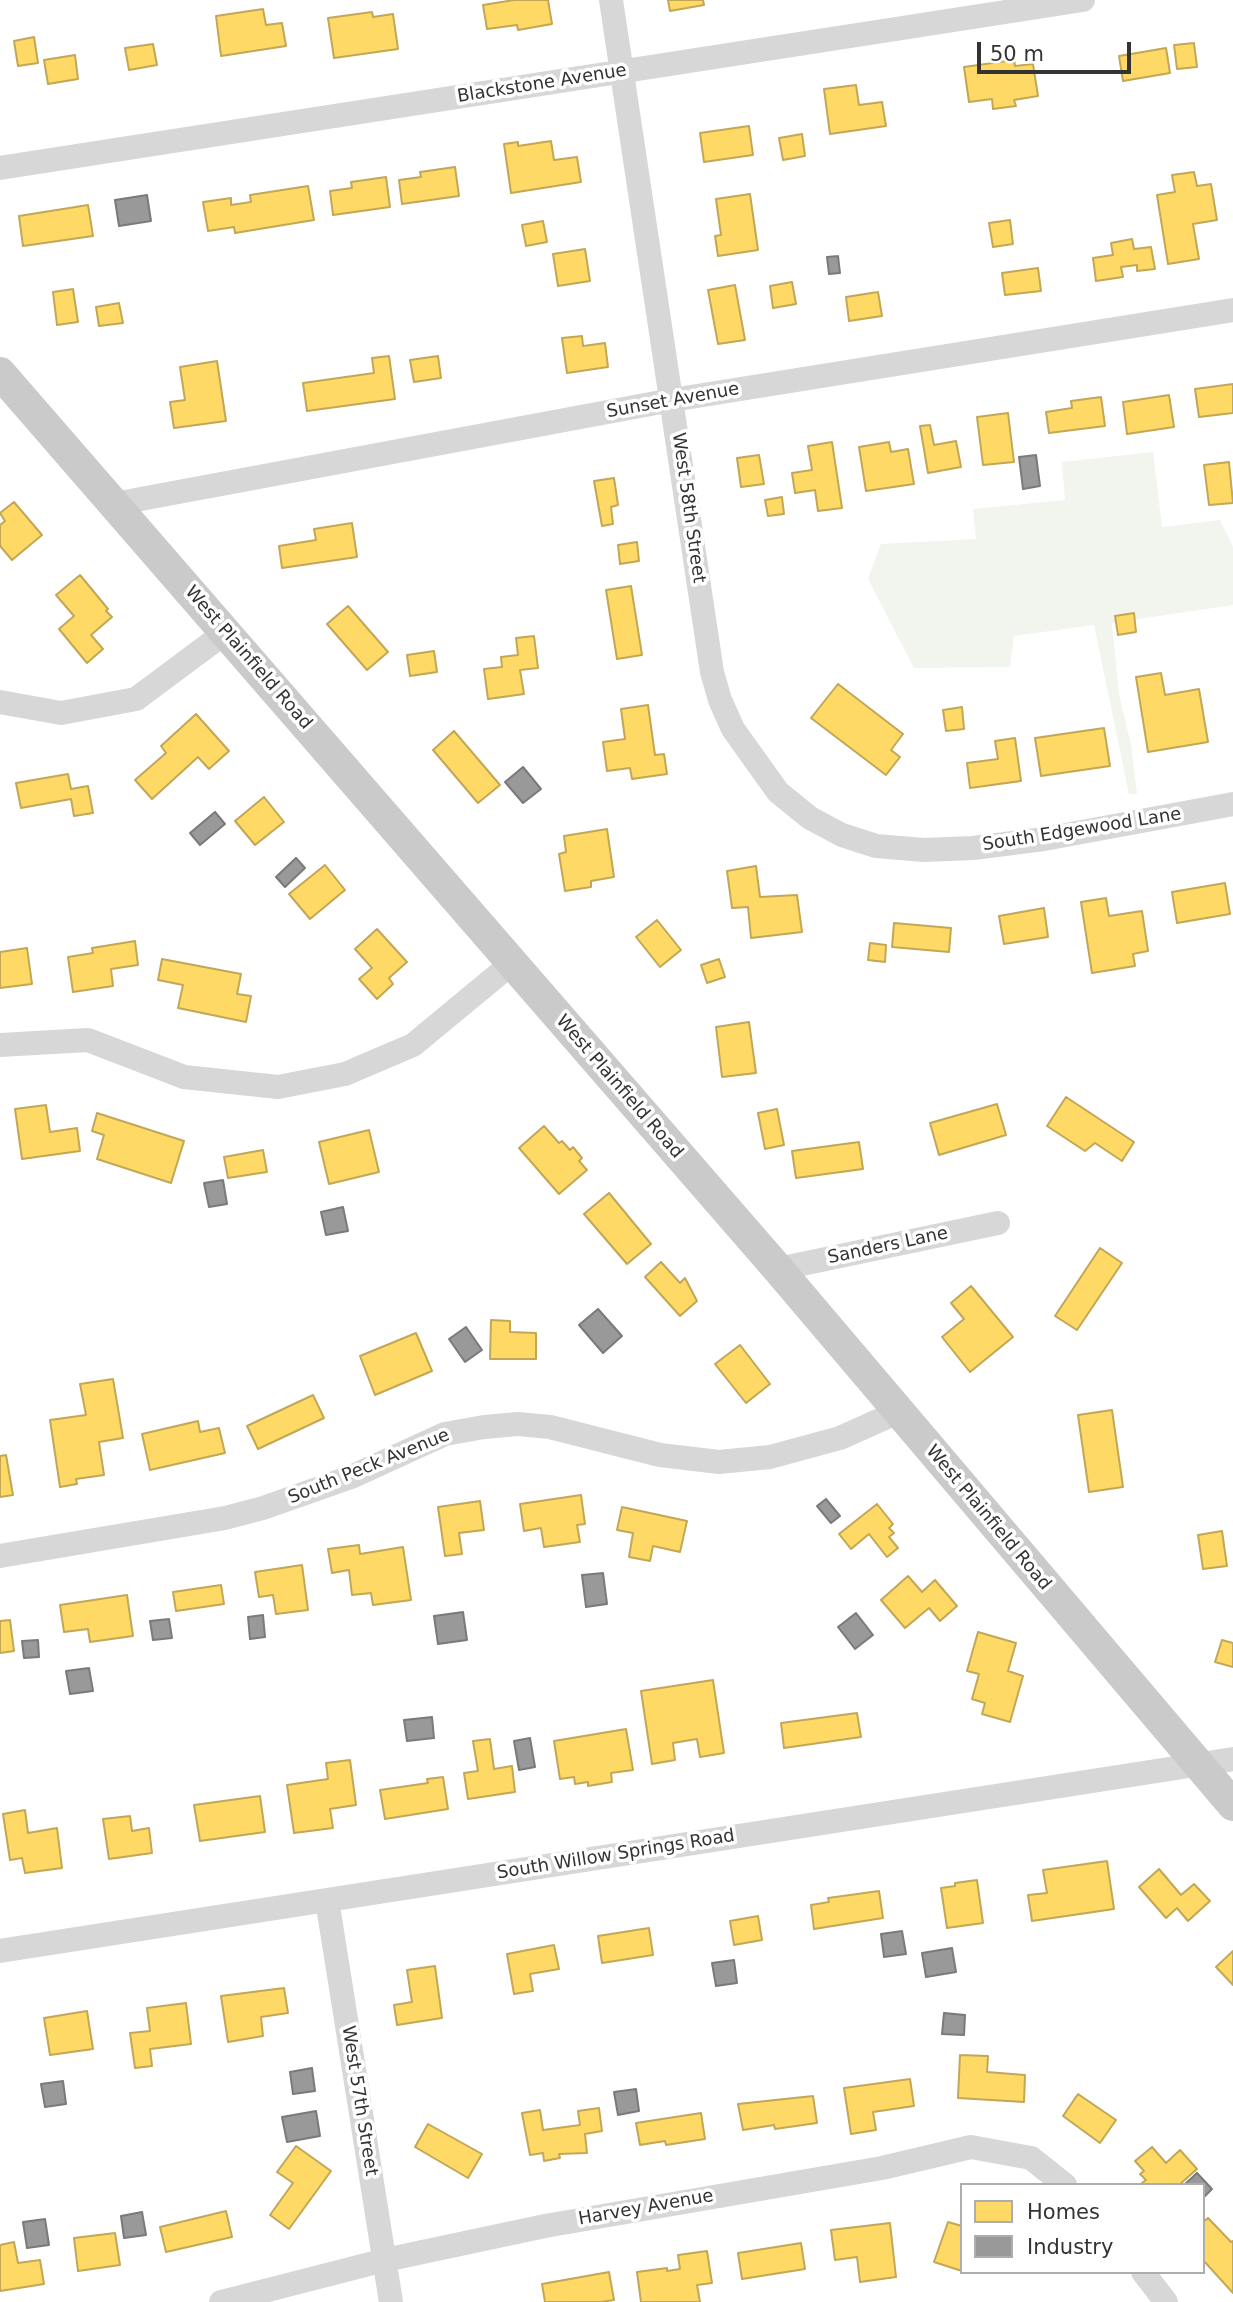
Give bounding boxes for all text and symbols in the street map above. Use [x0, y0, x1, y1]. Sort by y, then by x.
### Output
scale bar [981, 28, 1135, 72]
text: 50 m [990, 42, 1044, 66]
street label: Blackstone Avenue [456, 60, 628, 108]
street label: Sunset Avenue [605, 379, 741, 423]
street label: West 58th Street [667, 431, 709, 585]
street label: West Plainfield Road [180, 582, 316, 734]
street label: South Edgewood Lane [981, 804, 1183, 856]
street label: West Plainfield Road [551, 1011, 687, 1163]
street label: Sanders Lane [826, 1223, 950, 1269]
street label: South Peck Avenue [285, 1425, 453, 1509]
street label: West Plainfield Road [921, 1441, 1055, 1595]
street label: South Willow Springs Road [496, 1826, 736, 1884]
street label: West 57th Street [336, 2024, 382, 2178]
legend [960, 2183, 1205, 2274]
street label: Harvey Avenue [577, 2185, 715, 2231]
text: Homes [1027, 2200, 1100, 2224]
text: Industry [1027, 2235, 1113, 2259]

